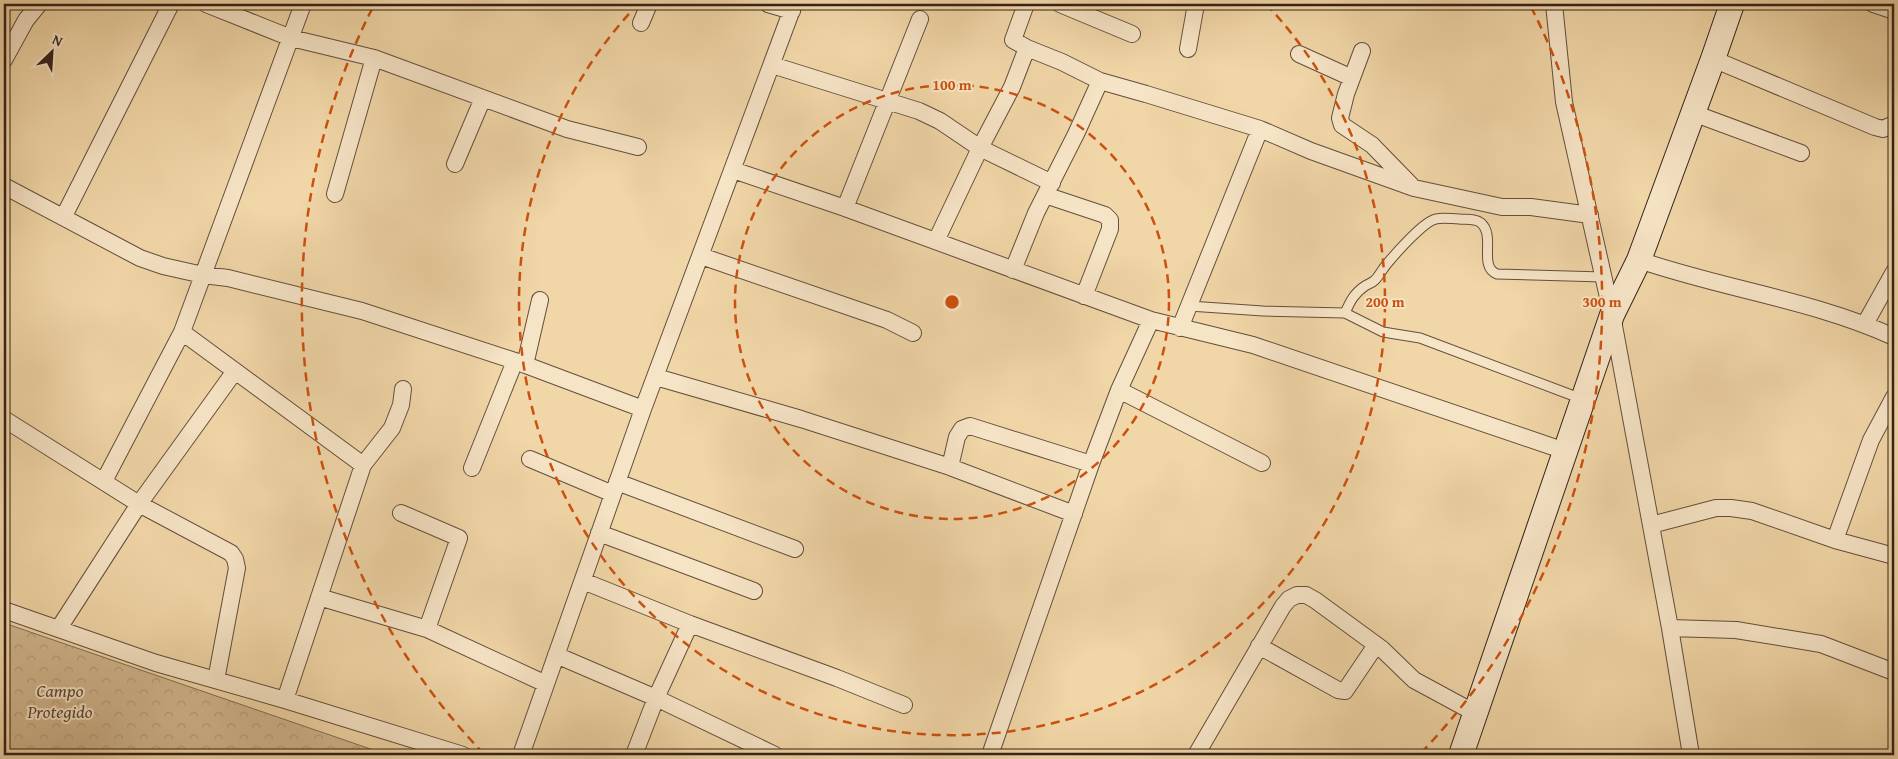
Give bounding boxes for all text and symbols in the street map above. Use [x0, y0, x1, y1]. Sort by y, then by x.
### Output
north arrow [28, 28, 78, 78]
text: N [49, 29, 67, 52]
text: 100 m [932, 74, 972, 95]
text: 200 m [1365, 291, 1405, 312]
text: 300 m [1582, 291, 1622, 312]
centre of rings [943, 293, 961, 311]
park label: Campo Protegido [26, 677, 93, 725]

